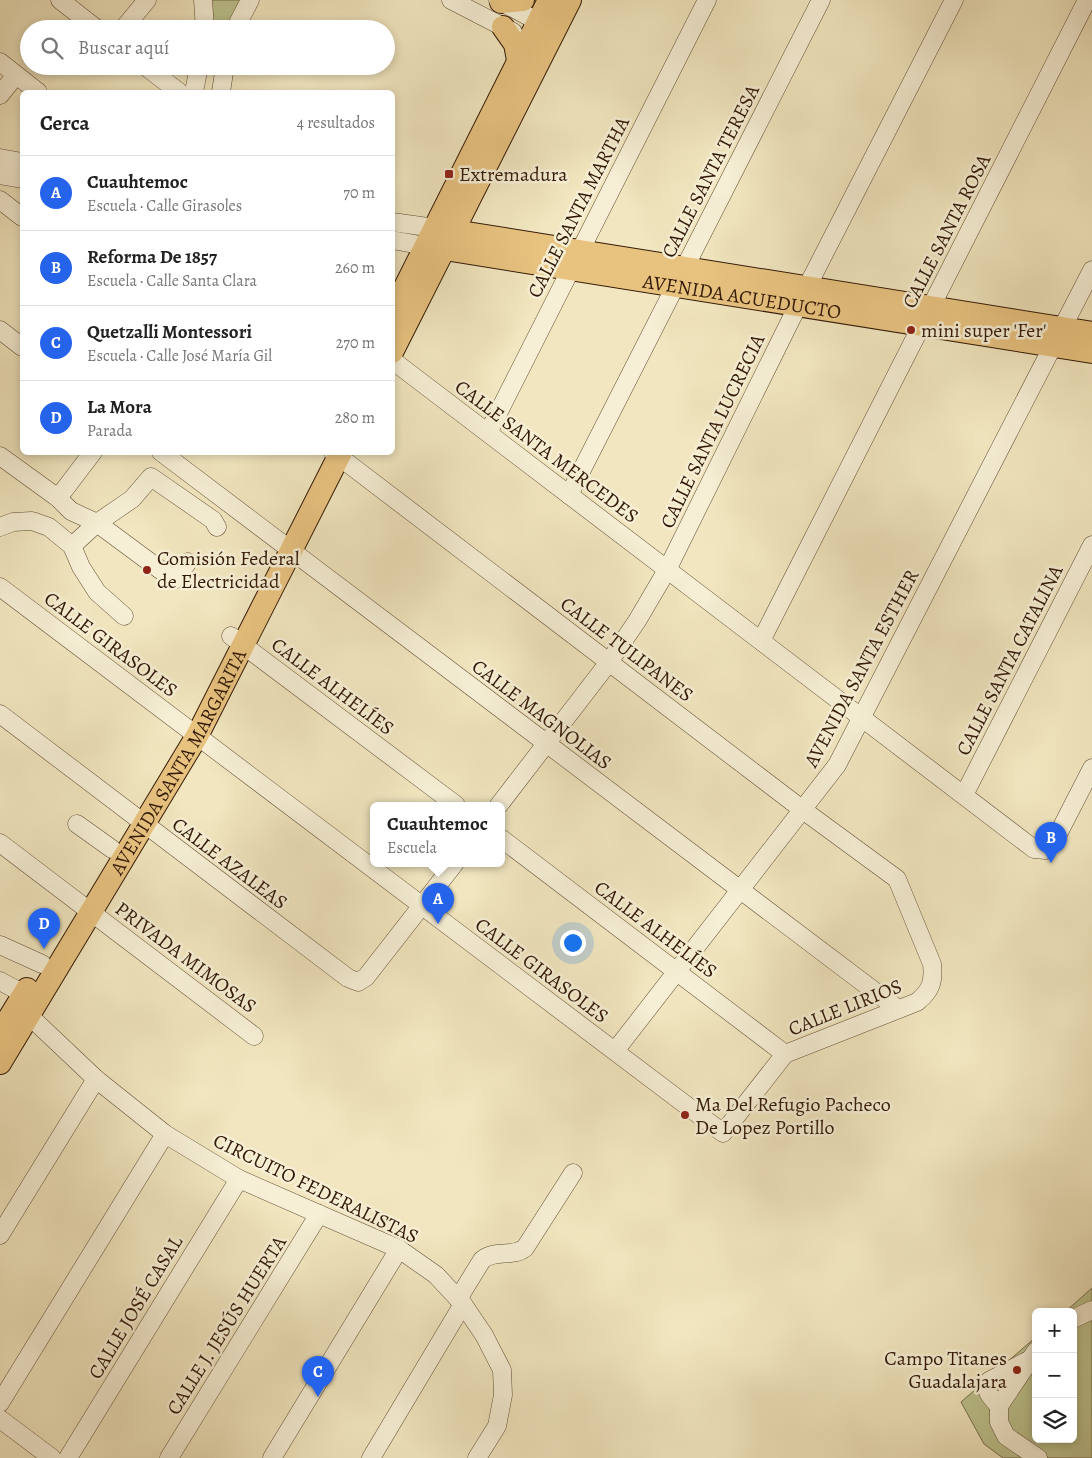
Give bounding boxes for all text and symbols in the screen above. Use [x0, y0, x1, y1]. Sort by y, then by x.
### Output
search box [20, 20, 395, 75]
icon: search [38, 34, 66, 62]
text: Buscar aquí [78, 35, 169, 61]
street label: CALLE SANTA TERESA [655, 80, 766, 262]
text: Cerca [40, 109, 90, 137]
text: 4 resultados [297, 112, 375, 134]
street label: CALLE SANTA MARTHA [521, 112, 636, 303]
street label: CALLE SANTA ROSA [896, 149, 997, 313]
place label: Extremadura [459, 161, 568, 188]
marker: Extremadura [443, 168, 455, 180]
text: Cuauhtemoc [87, 169, 188, 195]
text: A [51, 182, 61, 204]
text: 70 m [343, 182, 375, 204]
text: Escuela · Calle Girasoles [87, 195, 242, 217]
text: Reforma De 1857 [87, 244, 217, 270]
text: B [51, 257, 61, 279]
text: 260 m [335, 257, 375, 279]
street label: AVENIDA ACUEDUCTO [640, 268, 843, 326]
text: Escuela · Calle Santa Clara [87, 270, 257, 292]
place label: mini super 'Fer' [921, 317, 1046, 344]
text: Quetzalli Montessori [87, 319, 252, 345]
marker: mini super 'Fer' [905, 324, 917, 336]
street label: CALLE SANTA LUCRECIA [654, 329, 771, 533]
text: C [51, 332, 61, 354]
text: 270 m [336, 332, 375, 354]
text: Escuela · Calle José María Gil [87, 345, 272, 367]
street label: CALLE SANTA MERCEDES [449, 373, 644, 529]
text: La Mora [87, 394, 152, 420]
text: D [50, 407, 62, 429]
text: 280 m [335, 407, 375, 429]
text: Parada [87, 420, 132, 442]
place label: Comisión Federal de Electricidad [157, 545, 300, 595]
street label: CALLE SANTA CATALINA [950, 560, 1069, 760]
marker: Comisión Federal de Electricidad [141, 564, 153, 576]
street label: AVENIDA SANTA ESTHER [797, 564, 926, 773]
street label: CALLE GIRASOLES [38, 585, 183, 703]
street label: CALLE TULIPANES [555, 590, 699, 708]
street label: CALLE ALHELÍES [266, 631, 400, 741]
street label: AVENIDA SANTA MARGARITA [103, 644, 253, 881]
street label: CALLE MAGNOLIAS [466, 653, 617, 776]
popup [370, 802, 505, 867]
street label: CALLE AZALEAS [166, 811, 293, 916]
text: Cuauhtemoc [387, 811, 488, 837]
pin: B [1035, 822, 1067, 863]
text: Escuela [387, 837, 437, 859]
street label: CALLE ALHELÍES [589, 874, 723, 984]
pin: A [422, 883, 454, 924]
street label: PRIVADA MIMOSAS [109, 895, 262, 1020]
pin: D [28, 908, 60, 949]
street label: CALLE GIRASOLES [469, 911, 614, 1029]
your location [560, 930, 586, 956]
street label: CALLE LIRIOS [784, 972, 906, 1043]
place label: Ma Del Refugio Pacheco De Lopez Portillo [695, 1091, 891, 1141]
marker: Ma Del Refugio Pacheco De Lopez Portillo [679, 1109, 691, 1121]
street label: CIRCUITO FEDERALISTAS [209, 1127, 423, 1250]
street label: CALLE JOSÉ CASAL [82, 1230, 189, 1384]
street label: CALLE J. JESÚS HUERTA [160, 1230, 293, 1420]
map controls [1032, 1308, 1077, 1443]
button: + [1032, 1308, 1077, 1353]
place label: Campo Titanes Guadalajara [884, 1345, 1008, 1395]
button: − [1032, 1353, 1077, 1398]
pin: C [302, 1356, 334, 1397]
marker: Campo Titanes Guadalajara [1011, 1364, 1023, 1376]
button: layers [1032, 1398, 1077, 1443]

